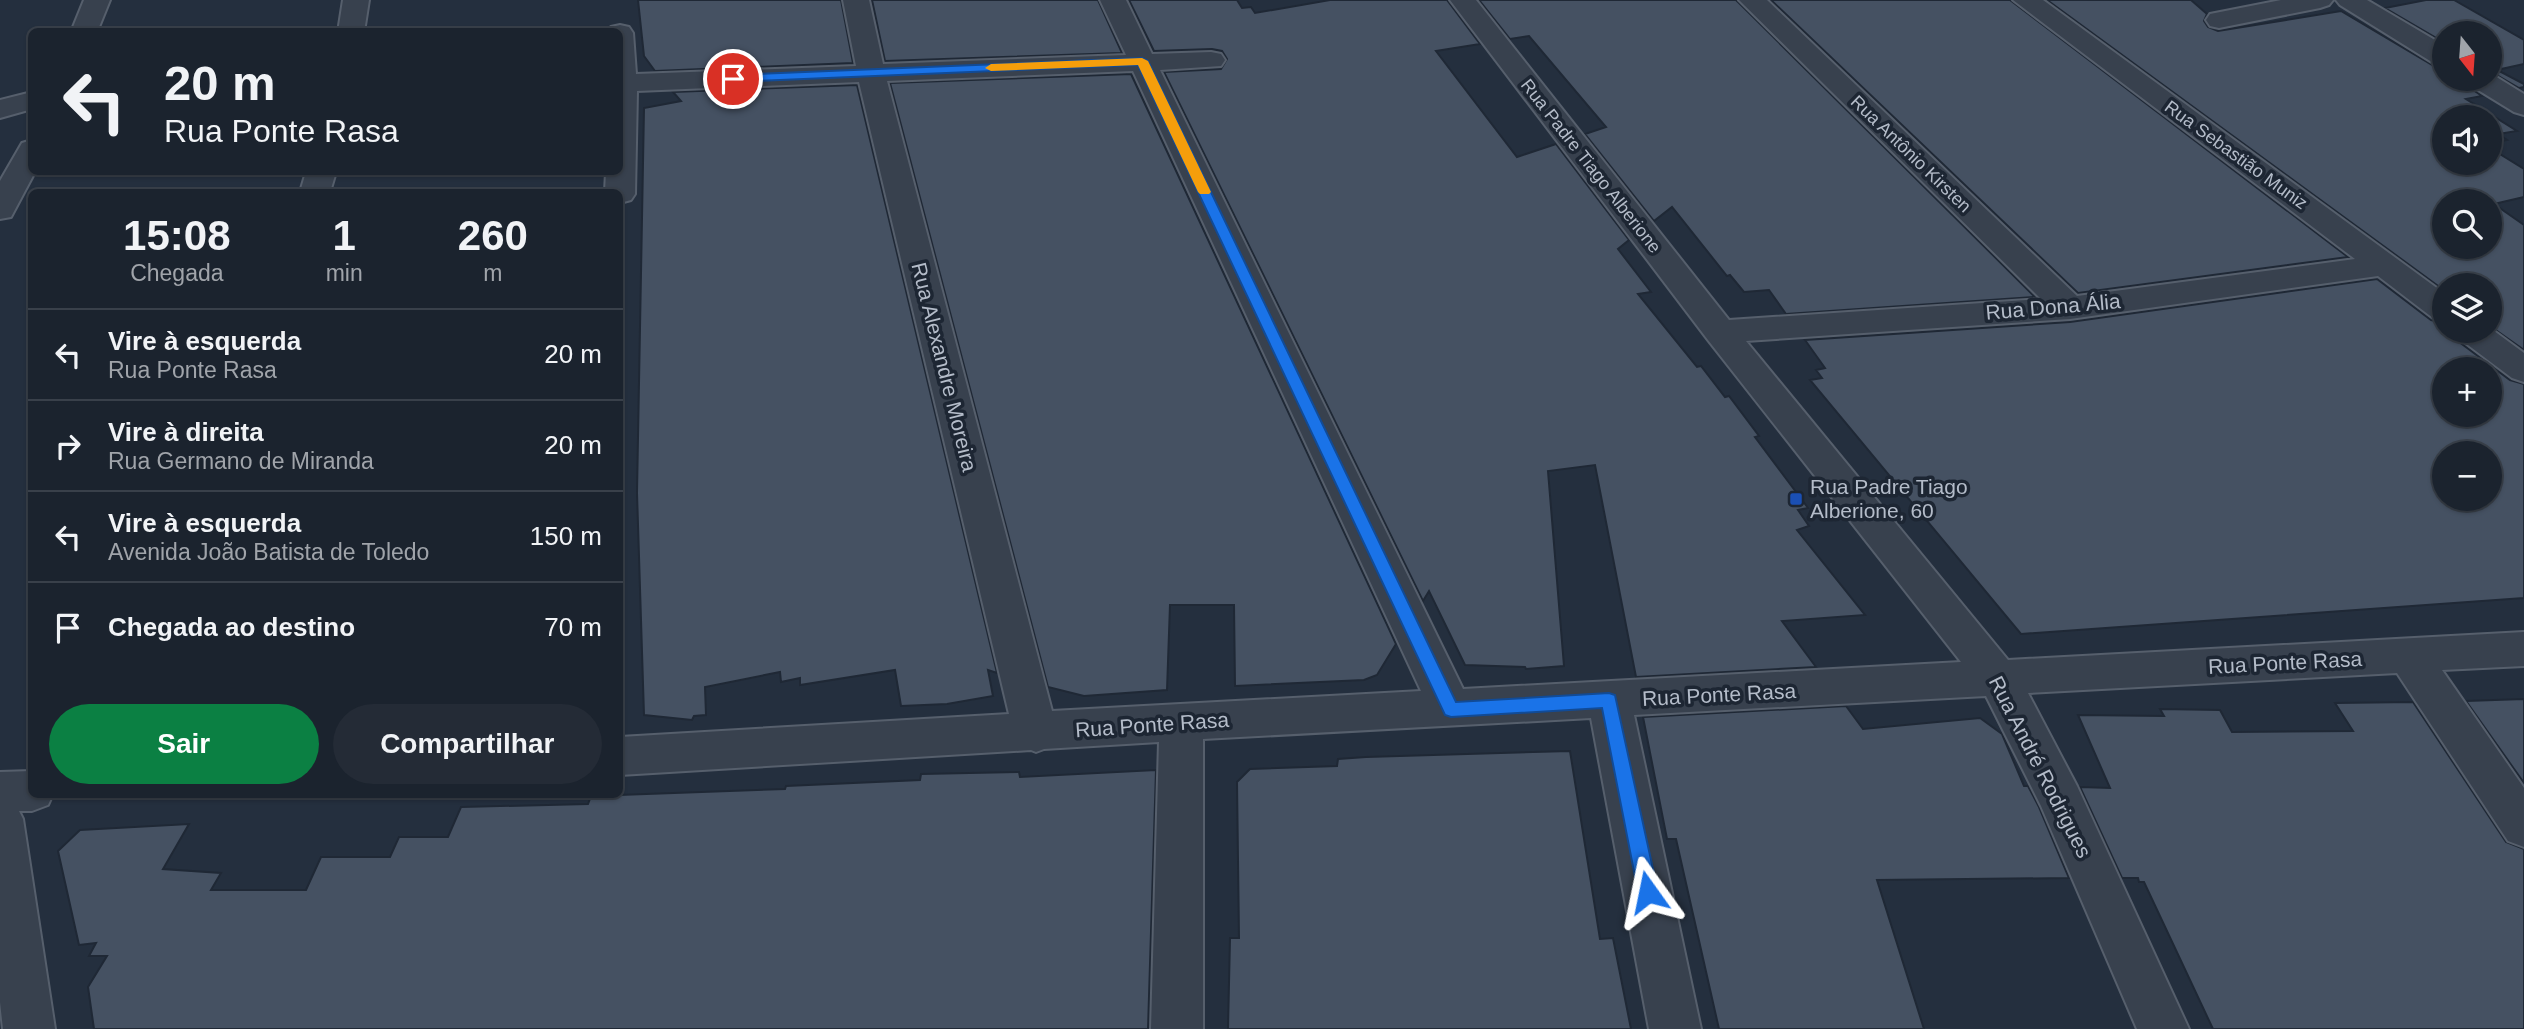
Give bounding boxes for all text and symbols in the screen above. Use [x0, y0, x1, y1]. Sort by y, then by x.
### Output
north arrow [2432, 21, 2502, 91]
map controls [2432, 21, 2502, 511]
pin [703, 49, 763, 109]
icon: left [49, 56, 140, 147]
text: 20 m [164, 56, 276, 110]
icon: arrive [714, 60, 752, 98]
street label: Rua Padre Tiago Alberione [1517, 75, 1665, 257]
street label: Rua Antônio Kirsten [1847, 92, 1975, 216]
street label: Rua Sebastião Muniz [2161, 97, 2311, 213]
button: sound [2432, 105, 2502, 175]
text: Rua Ponte Rasa [164, 113, 399, 149]
button: search [2432, 189, 2502, 259]
text: 15:08 [123, 212, 231, 259]
text: 1 [332, 212, 356, 259]
text: 260 [458, 212, 528, 259]
text: Chegada [130, 260, 224, 286]
text: min [326, 260, 363, 286]
text: m [483, 260, 502, 286]
street label: Rua Alexandre Moreira [907, 260, 982, 474]
button: layers [2432, 273, 2502, 343]
street label: Rua Dona Ália [1985, 289, 2122, 324]
text: Vire à esquerda [108, 326, 301, 356]
icon: left [49, 336, 87, 374]
text: 20 m [544, 339, 602, 369]
text: Rua Ponte Rasa [108, 357, 277, 383]
button: + [2432, 357, 2502, 427]
text: Vire à direita [108, 417, 264, 447]
icon: right [49, 427, 87, 465]
text: 20 m [544, 430, 602, 460]
button: − [2432, 441, 2502, 511]
text: Rua Germano de Miranda [108, 448, 374, 474]
place label: Rua Padre Tiago Alberione, 60 [1810, 475, 1968, 522]
marker: Rua Padre Tiago Alberione, 60 [1788, 491, 1804, 507]
text: Vire à esquerda [108, 508, 301, 538]
icon: left [49, 518, 87, 556]
text: 150 m [530, 521, 602, 551]
text: Avenida João Batista de Toledo [108, 539, 429, 565]
icon: arrive [49, 609, 87, 647]
text: Chegada ao destino [108, 612, 355, 642]
text: 70 m [544, 612, 602, 642]
street label: Rua Ponte Rasa [2207, 647, 2363, 678]
street label: Rua André Rodrigues [1985, 672, 2096, 861]
street label: Rua Ponte Rasa [1641, 679, 1797, 710]
button: Sair [49, 704, 319, 784]
button: Compartilhar [333, 704, 602, 784]
street label: Rua Ponte Rasa [1074, 708, 1230, 741]
position arrow [1611, 855, 1685, 929]

